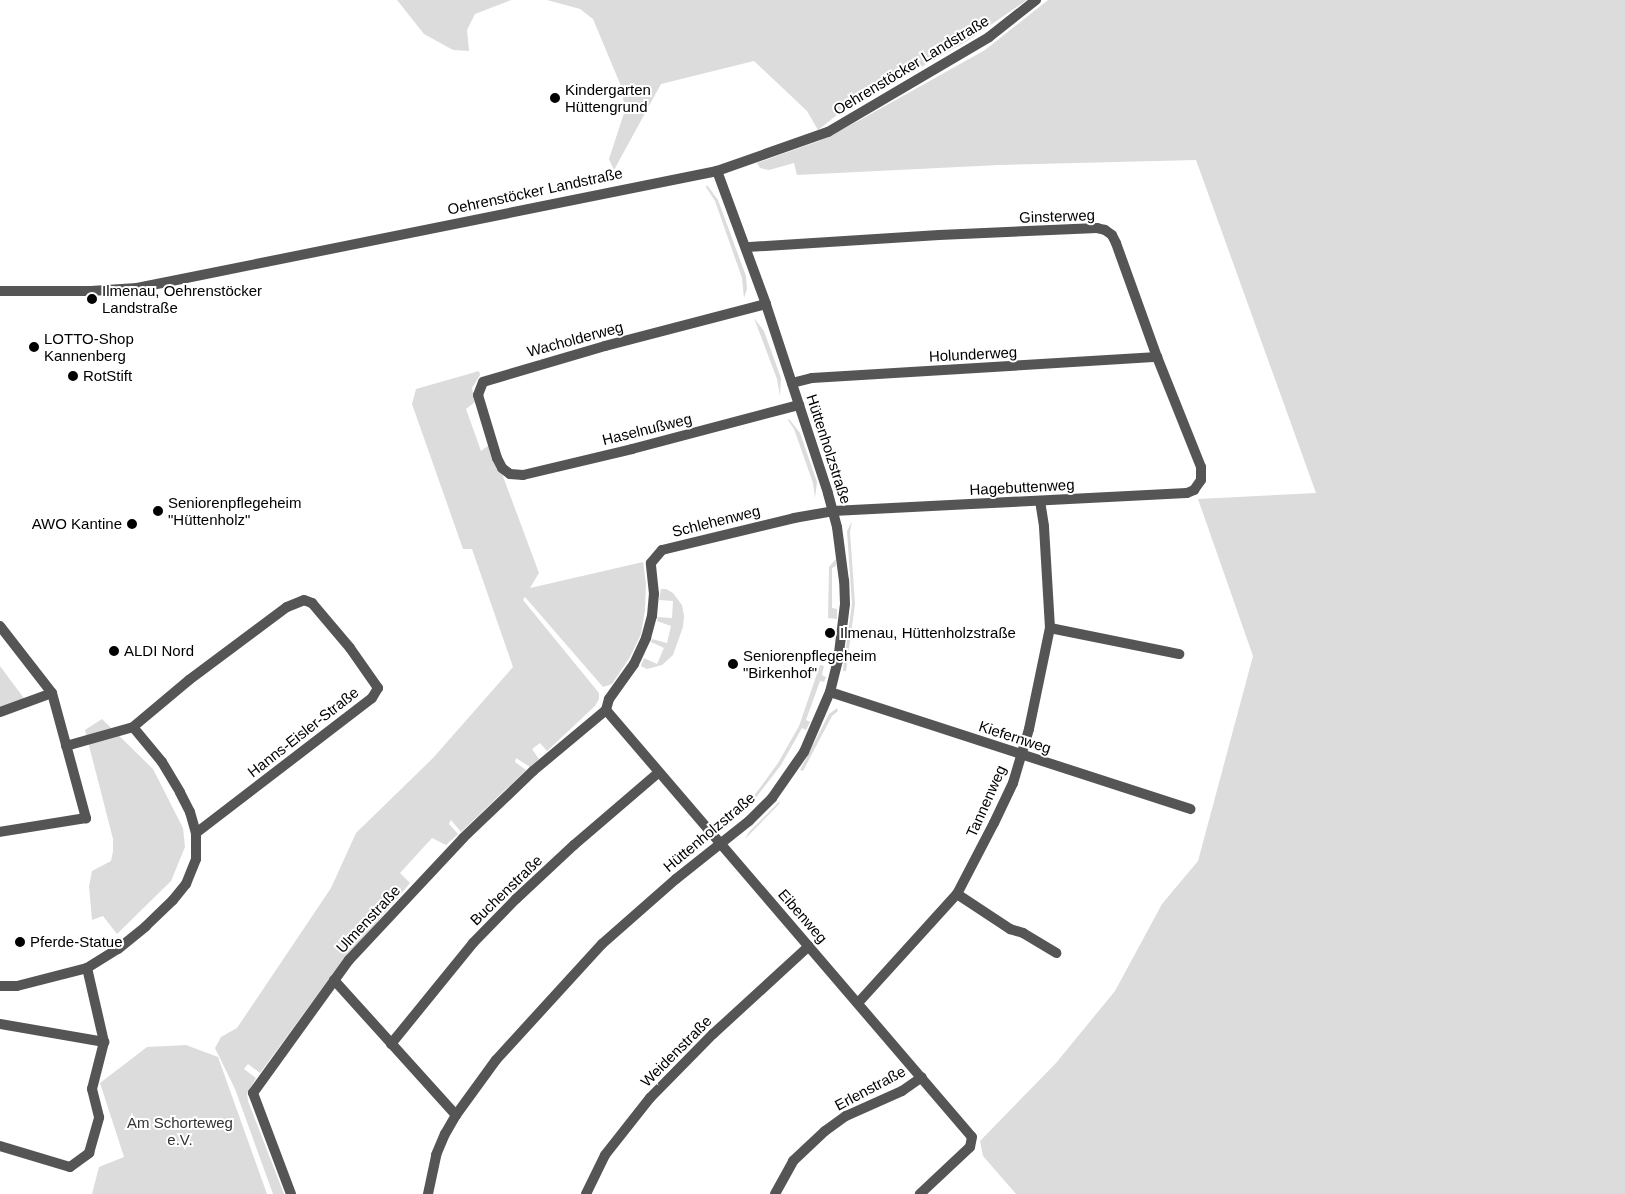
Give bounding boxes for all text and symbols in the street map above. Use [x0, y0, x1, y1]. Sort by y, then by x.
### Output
street label: Oehrenstöcker Landstraße [830, 11, 992, 119]
place label: Kindergarten Hüttengrund [565, 80, 651, 115]
marker: Kindergarten Hüttengrund [549, 92, 561, 104]
street label: Oehrenstöcker Landstraße [446, 164, 624, 218]
street label: Ginsterweg [1019, 206, 1095, 226]
place label: Ilmenau, Oehrenstöcker Landstraße [102, 281, 262, 316]
marker: Ilmenau, Oehrenstöcker Landstraße [86, 293, 98, 305]
street label: Wacholderweg [525, 318, 625, 360]
place label: LOTTO-Shop Kannenberg [44, 329, 134, 364]
marker: LOTTO-Shop Kannenberg [28, 341, 40, 353]
street label: Holunderweg [928, 343, 1018, 365]
place label: RotStift [83, 367, 132, 385]
marker: RotStift [67, 370, 79, 382]
street label: Hüttenholzstraße [803, 392, 855, 506]
street label: Haselnußweg [600, 409, 694, 449]
street label: Hagebuttenweg [969, 475, 1075, 499]
place label: Seniorenpflegeheim "Hüttenholz" [168, 493, 301, 528]
street label: Schlehenweg [670, 501, 762, 541]
marker: Seniorenpflegeheim "Hüttenholz" [152, 505, 164, 517]
place label: AWO Kantine [32, 515, 122, 533]
marker: AWO Kantine [126, 518, 138, 530]
place label: Ilmenau, Hüttenholzstraße [840, 624, 1016, 642]
marker: Ilmenau, Hüttenholzstraße [824, 627, 836, 639]
place label: ALDI Nord [124, 642, 194, 660]
marker: ALDI Nord [108, 645, 120, 657]
place label: Seniorenpflegeheim "Birkenhof" [743, 646, 876, 681]
marker: Seniorenpflegeheim "Birkenhof" [727, 658, 739, 670]
street label: Hanns-Eisler-Straße [244, 683, 362, 781]
street label: Kiefernweg [977, 717, 1053, 757]
street label: Tannenweg [962, 762, 1010, 840]
street label: Hüttenholzstraße [659, 788, 759, 876]
street label: Buchenstraße [466, 851, 546, 929]
street label: Ulmenstraße [332, 881, 404, 957]
street label: Eibenweg [775, 885, 831, 947]
place label: Pferde-Statue [30, 933, 123, 951]
marker: Pferde-Statue [14, 936, 26, 948]
street label: Weidenstraße [637, 1012, 715, 1090]
street label: Erlenstraße [832, 1062, 908, 1114]
park label: Am Schorteweg e.V. [127, 1113, 233, 1148]

